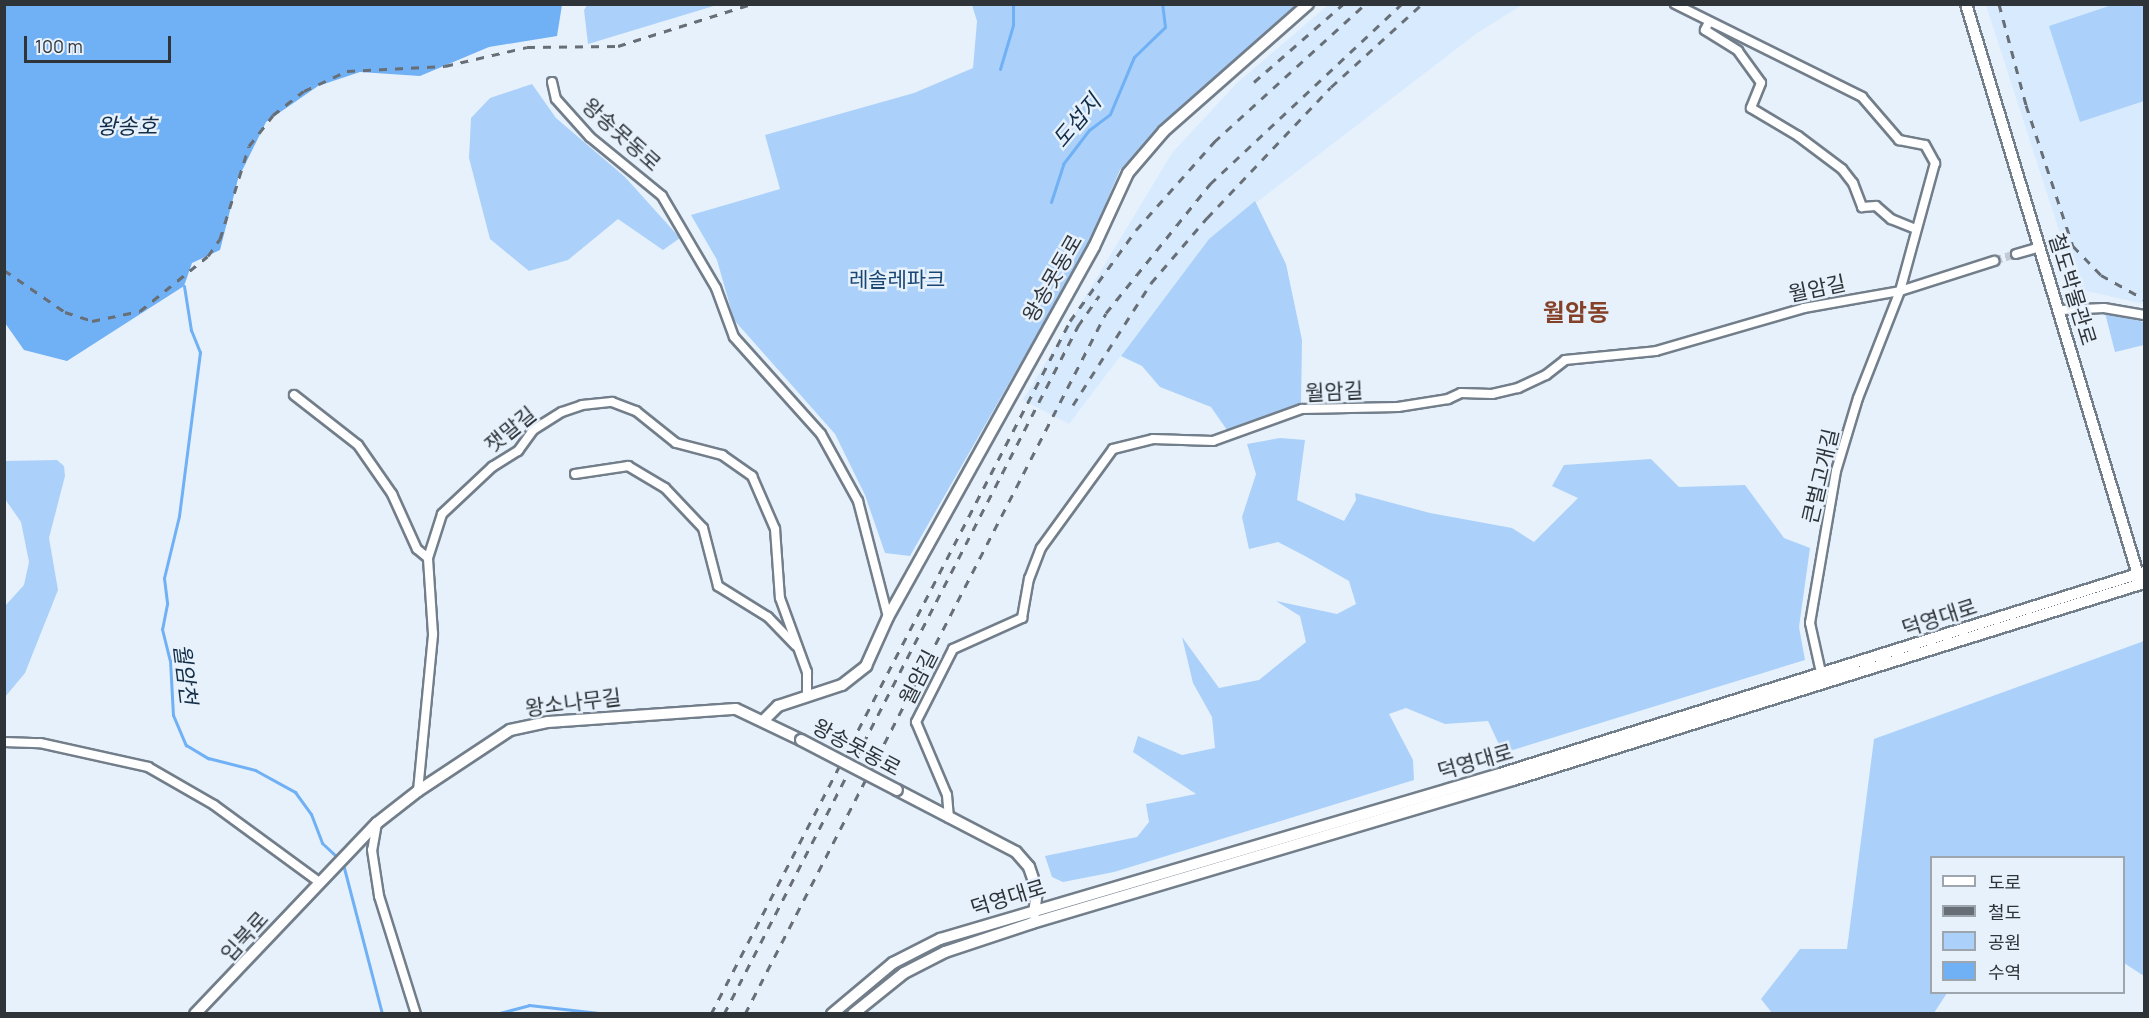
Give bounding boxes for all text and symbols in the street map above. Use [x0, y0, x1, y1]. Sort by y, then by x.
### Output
scale bar [27, 24, 174, 62]
text: 100 m [35, 34, 83, 58]
water label: 도섭지 [1047, 89, 1107, 153]
street label: 왕송못동로 [578, 92, 666, 176]
water label: 왕송호 [97, 114, 157, 140]
street label: 왕송못동로 [1017, 230, 1087, 326]
street label: 철도박물관로 [2044, 230, 2102, 348]
park label: 레솔레파크 [849, 266, 945, 292]
street label: 월암길 [1786, 270, 1848, 306]
district label: 월암동 [1543, 298, 1609, 326]
street label: 월암길 [1304, 377, 1364, 405]
street label: 잿말길 [480, 401, 540, 457]
street label: 큰벌고개길 [1797, 426, 1843, 526]
street label: 덕영대로 [1898, 593, 1980, 641]
water label: 월암천 [168, 642, 202, 706]
street label: 월암길 [894, 645, 942, 709]
street label: 왕소나무길 [524, 684, 622, 720]
street label: 왕송못동로 [808, 713, 906, 781]
street label: 덕영대로 [1434, 738, 1516, 784]
legend [1930, 856, 2125, 994]
text: 도로 [1988, 870, 2021, 894]
street label: 덕영대로 [967, 874, 1049, 920]
text: 철도 [1988, 900, 2021, 924]
street label: 입북로 [215, 906, 273, 966]
text: 공원 [1988, 930, 2021, 954]
text: 수역 [1988, 960, 2021, 984]

